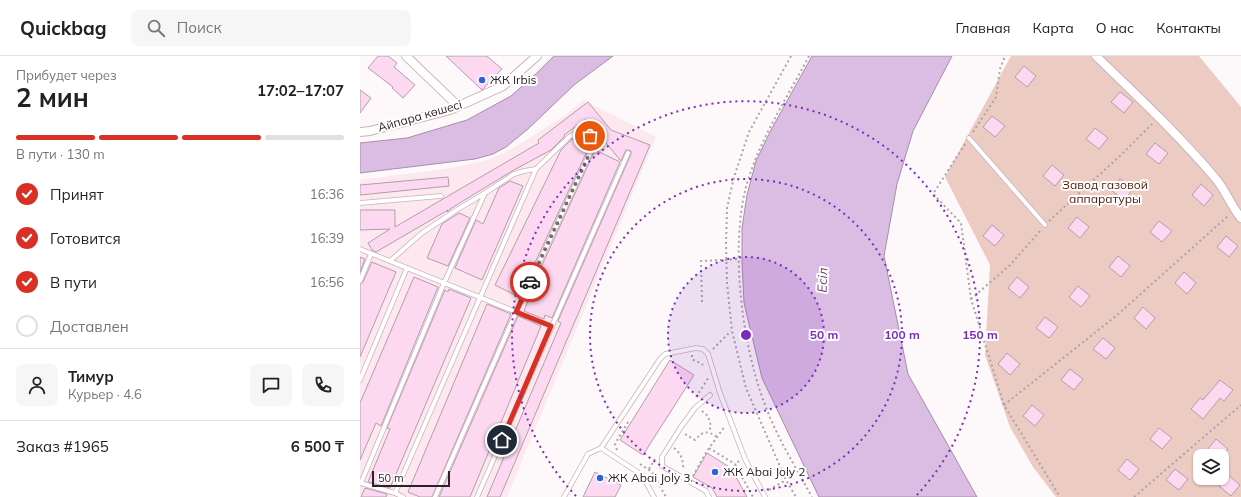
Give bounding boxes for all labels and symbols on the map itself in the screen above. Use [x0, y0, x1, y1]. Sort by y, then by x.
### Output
place label: ЖК Irbis [490, 72, 536, 87]
marker: ЖК Irbis [477, 75, 487, 85]
street label: Айпара көшесі [376, 96, 464, 135]
pin [573, 119, 607, 153]
park label: Завод газовой аппаратуры [1062, 177, 1148, 206]
courier [510, 262, 550, 302]
water label: Есіл [814, 267, 830, 293]
text: 50 m [810, 327, 838, 342]
text: 100 m [884, 327, 920, 342]
text: 150 m [962, 327, 998, 342]
centre of rings [739, 328, 753, 342]
pin [485, 423, 519, 457]
place label: ЖК Abai Joly 2 [723, 464, 806, 479]
marker: ЖК Abai Joly 2 [710, 467, 720, 477]
scale bar [372, 469, 450, 488]
place label: ЖК Abai Joly 3 [608, 470, 691, 485]
marker: ЖК Abai Joly 3 [595, 473, 605, 483]

